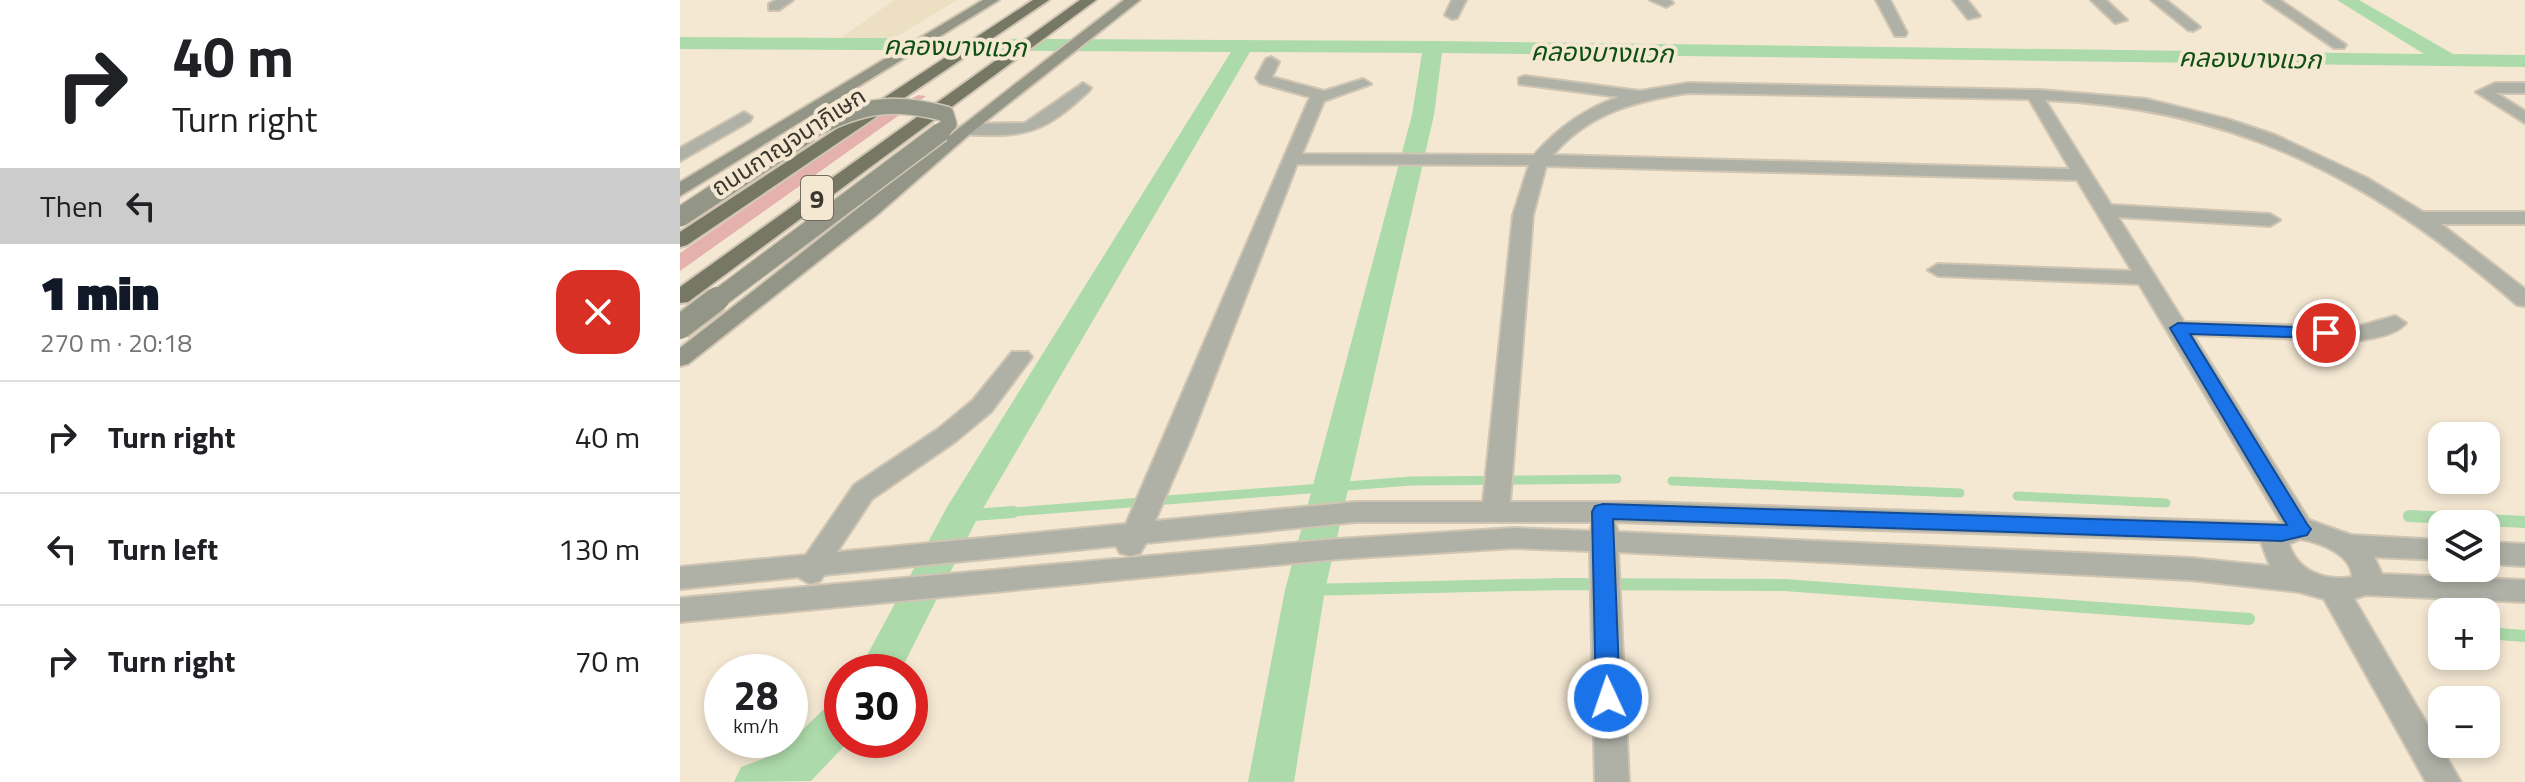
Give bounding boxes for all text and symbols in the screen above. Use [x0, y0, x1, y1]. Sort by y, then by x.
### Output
text: 40 m [172, 14, 294, 99]
water label: คลองบางแวก [883, 25, 1028, 67]
water label: คลองบางแวก [1530, 31, 1675, 73]
icon: right [40, 32, 144, 136]
water label: คลองบางแวก [2178, 37, 2323, 79]
street label: ถนนกาญจนาภิเษก [704, 77, 872, 205]
text: Turn right [172, 91, 317, 146]
road number: 9 [801, 176, 833, 220]
text: Then [40, 183, 103, 229]
icon: left [119, 184, 163, 228]
text: 1 min [40, 256, 159, 329]
button: close [556, 270, 640, 354]
pin [2292, 299, 2360, 367]
icon: arrive [2304, 311, 2348, 355]
text: 270 m · 20:18 [40, 323, 192, 362]
text: Turn right [108, 414, 236, 460]
text: 40 m [575, 414, 640, 460]
icon: right [40, 415, 84, 459]
map controls [2428, 422, 2500, 758]
button: sound [2428, 422, 2500, 494]
button: layers [2428, 510, 2500, 582]
text: Turn left [108, 526, 218, 572]
text: 130 m [558, 526, 640, 572]
icon: left [40, 527, 84, 571]
button: + [2428, 598, 2500, 670]
text: Turn right [108, 638, 236, 684]
text: 70 m [575, 638, 640, 684]
icon: right [40, 639, 84, 683]
speed limit sign: 30 [824, 654, 928, 758]
position arrow [1566, 656, 1650, 740]
text: 28 [734, 665, 778, 726]
button: − [2428, 686, 2500, 758]
text: km/h [733, 710, 779, 741]

